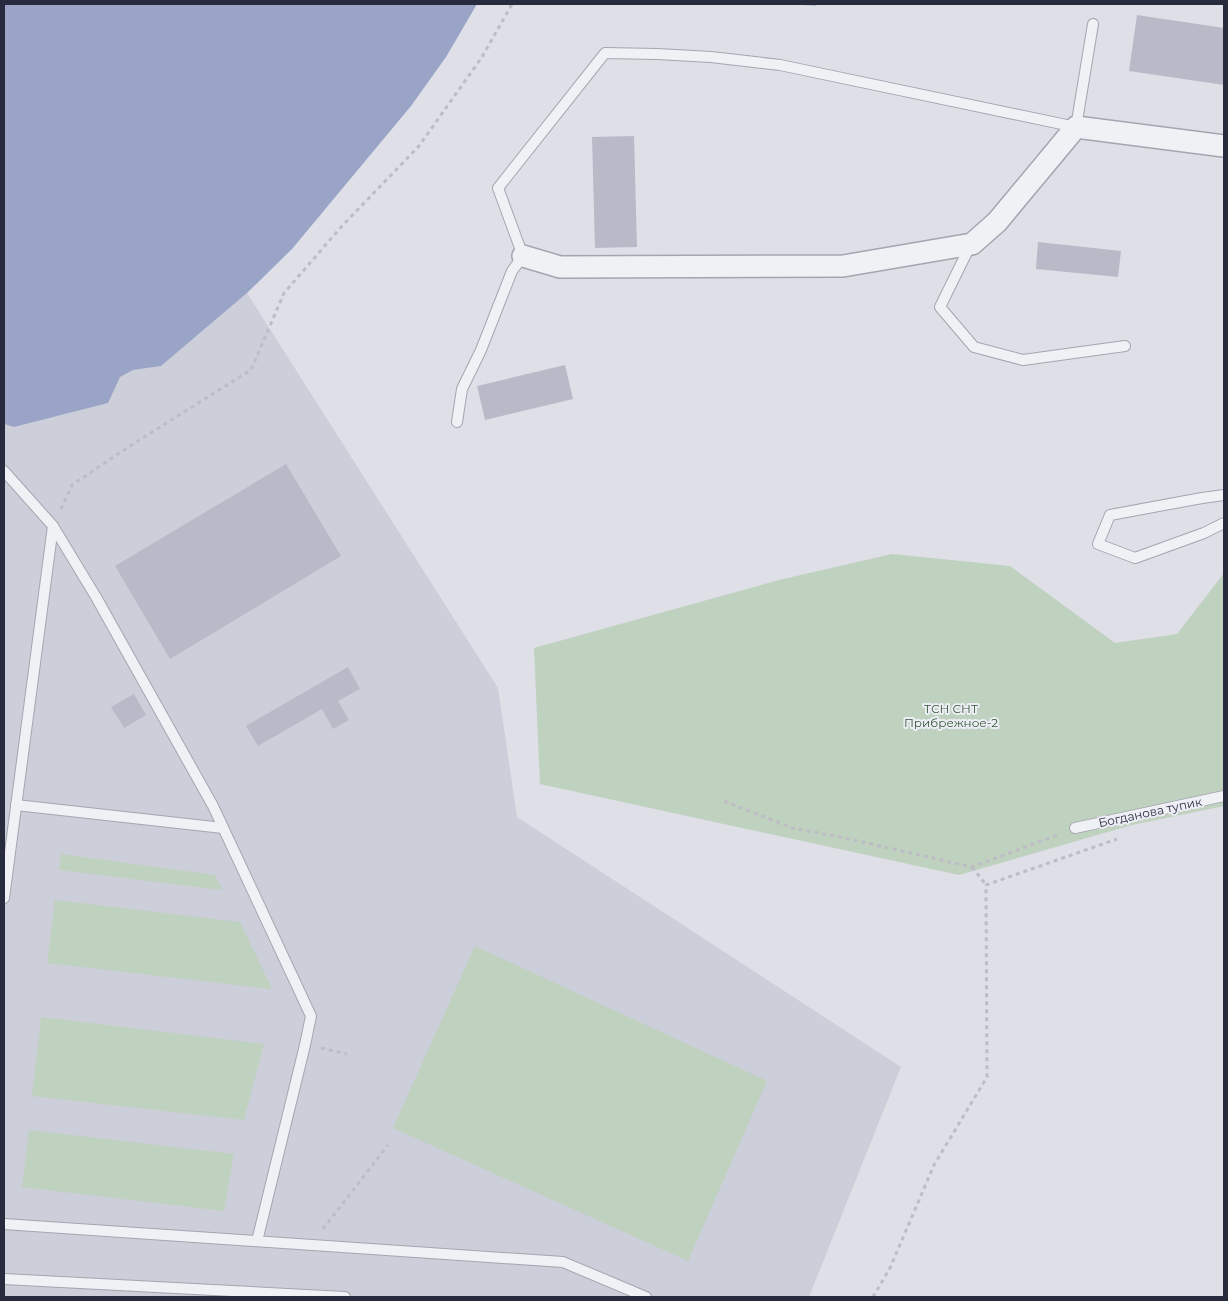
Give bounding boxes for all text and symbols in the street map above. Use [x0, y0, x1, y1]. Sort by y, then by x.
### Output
park label: ТСН СНТ Прибрежное-2 [904, 701, 998, 730]
street label: Богданова тупик [1097, 794, 1203, 830]

